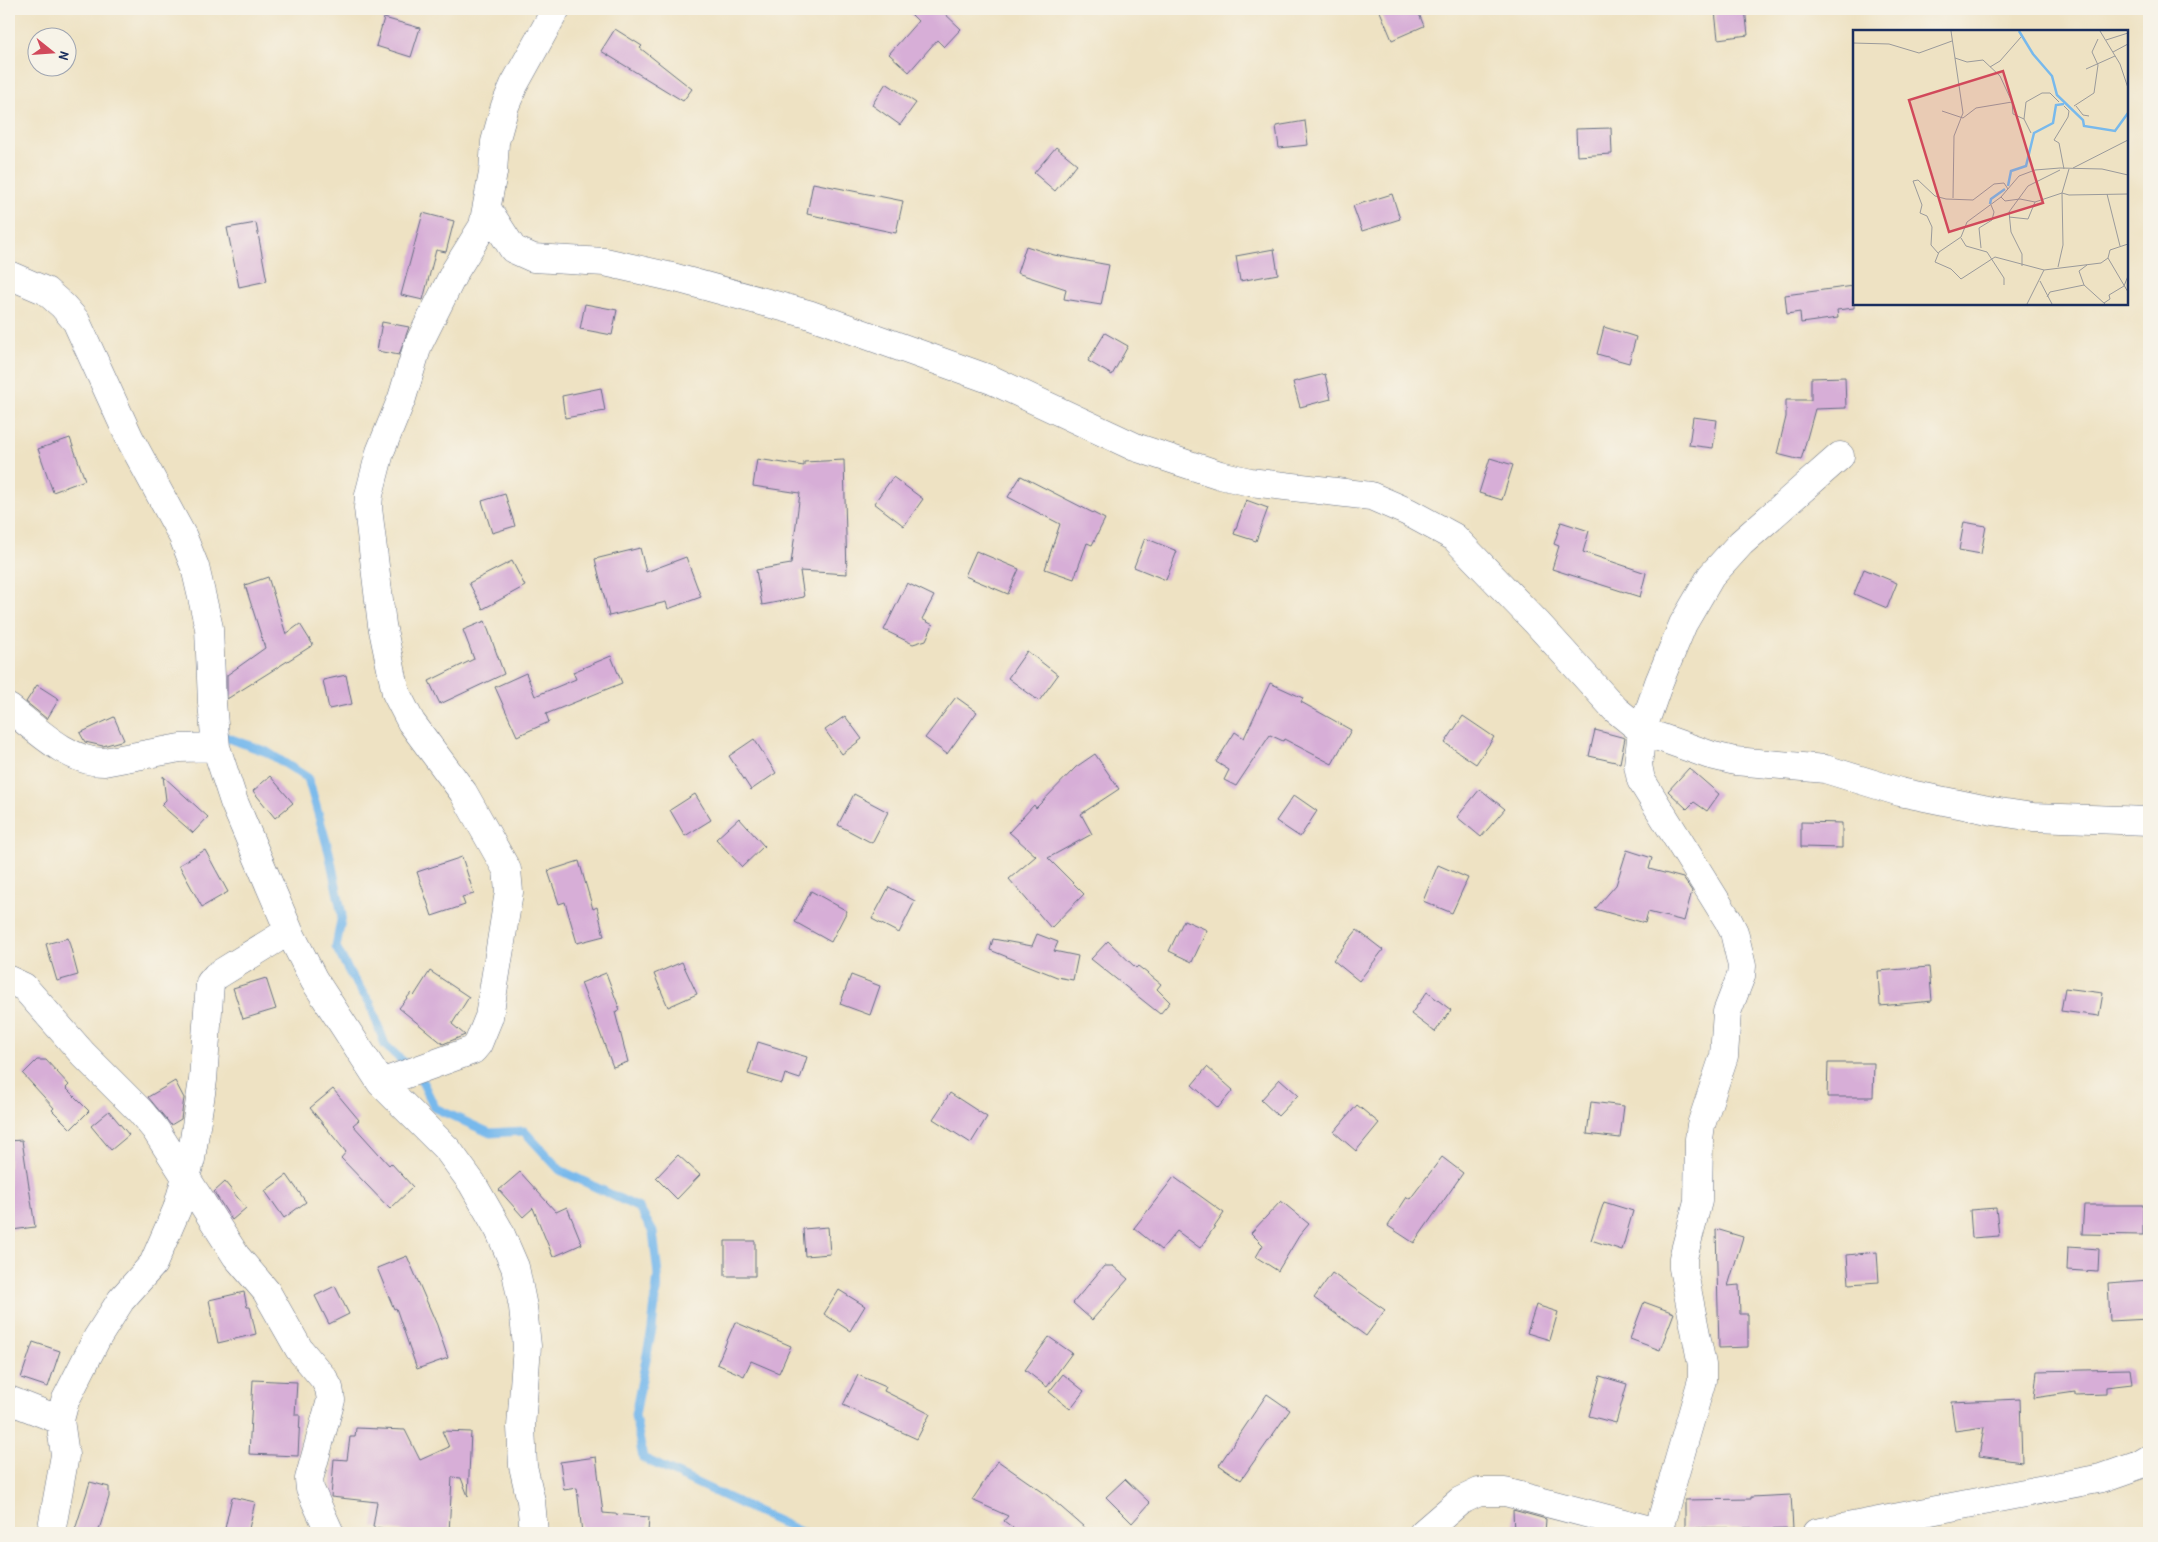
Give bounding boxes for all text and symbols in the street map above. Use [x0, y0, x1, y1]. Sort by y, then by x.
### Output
north arrow [28, 28, 78, 78]
inset map [1853, 30, 2128, 305]
text: N [55, 50, 75, 63]

